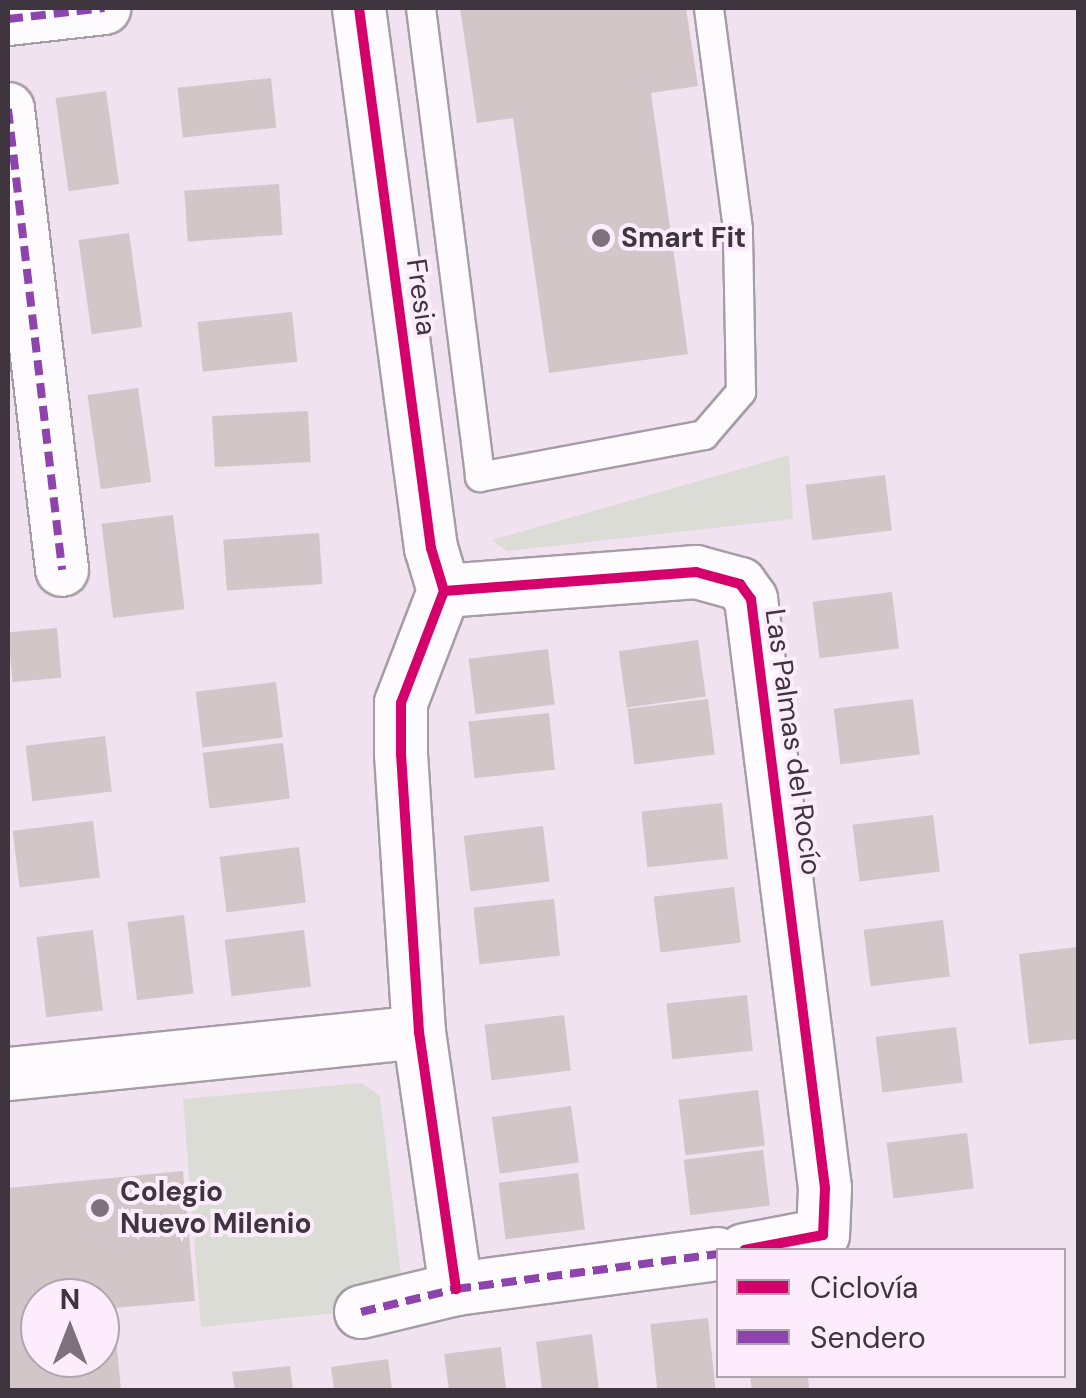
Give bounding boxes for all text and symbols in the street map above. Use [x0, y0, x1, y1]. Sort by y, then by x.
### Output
place label: Smart Fit [621, 221, 746, 255]
marker: Smart Fit [590, 227, 612, 249]
street label: Fresia [399, 257, 443, 337]
street label: Las Palmas del Rocío [758, 607, 828, 877]
place label: Colegio Nuevo Milenio [120, 1175, 312, 1241]
marker: Colegio Nuevo Milenio [89, 1197, 111, 1219]
legend [716, 1248, 1066, 1378]
text: Ciclovía [810, 1268, 918, 1307]
north arrow [20, 1278, 120, 1378]
text: N [60, 1281, 80, 1318]
text: Sendero [810, 1318, 926, 1357]

